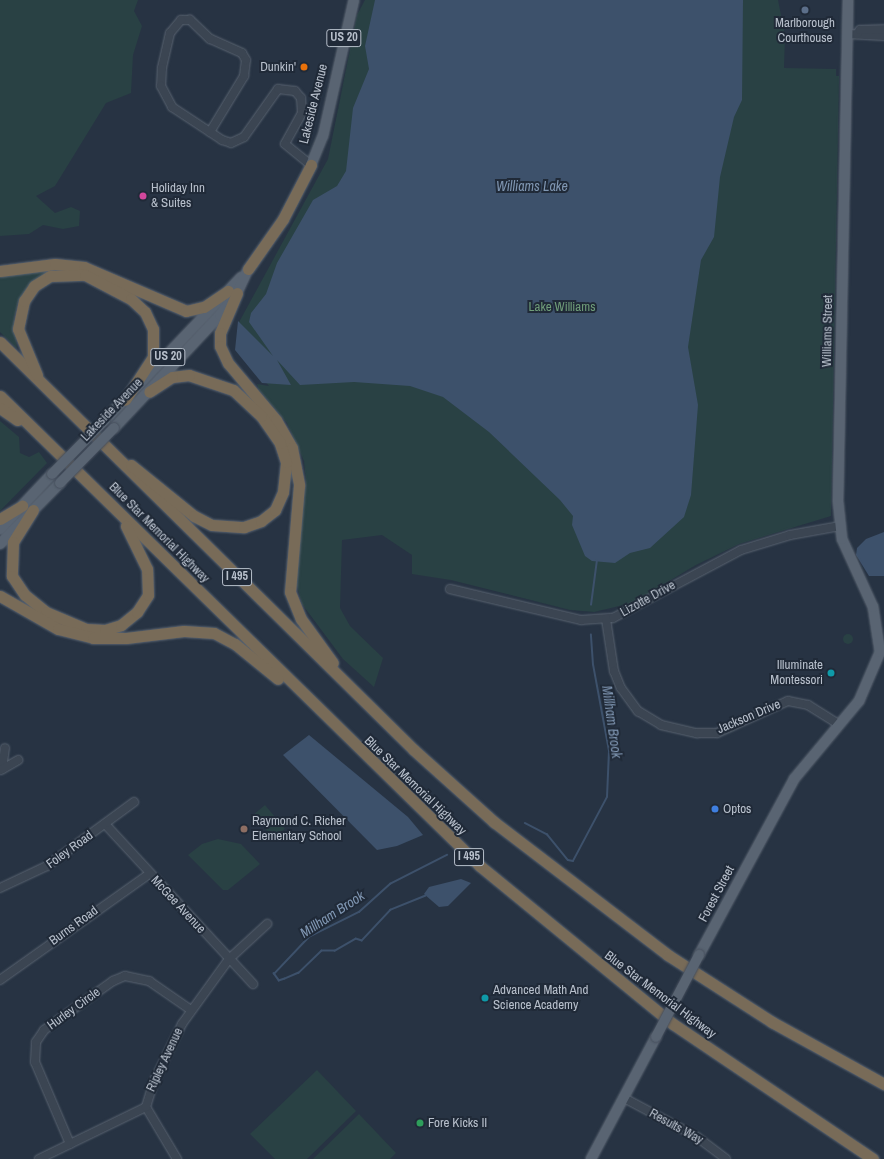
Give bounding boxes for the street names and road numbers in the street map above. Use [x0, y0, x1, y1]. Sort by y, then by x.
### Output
road number: US 20 [326, 28, 362, 48]
street label: Lakeside Avenue [296, 62, 332, 146]
street label: Williams Street [820, 295, 836, 367]
road number: US 20 [150, 347, 186, 367]
street label: Lakeside Avenue [78, 375, 146, 445]
street label: Blue Star Memorial Highway [106, 480, 212, 586]
road number: I 495 [222, 567, 252, 587]
street label: Lizotte Drive [618, 578, 678, 620]
street label: Jackson Drive [715, 697, 783, 737]
street label: Blue Star Memorial Highway [361, 733, 469, 839]
street label: Foley Road [44, 828, 96, 872]
road number: I 495 [454, 847, 484, 867]
street label: Forest Street [696, 863, 738, 925]
street label: McGee Avenue [147, 873, 209, 937]
street label: Burns Road [47, 903, 101, 949]
street label: Blue Star Memorial Highway [601, 948, 719, 1042]
street label: Hurley Circle [45, 985, 103, 1033]
street label: Ripley Avenue [143, 1025, 187, 1095]
street label: Results Way [646, 1106, 706, 1148]

